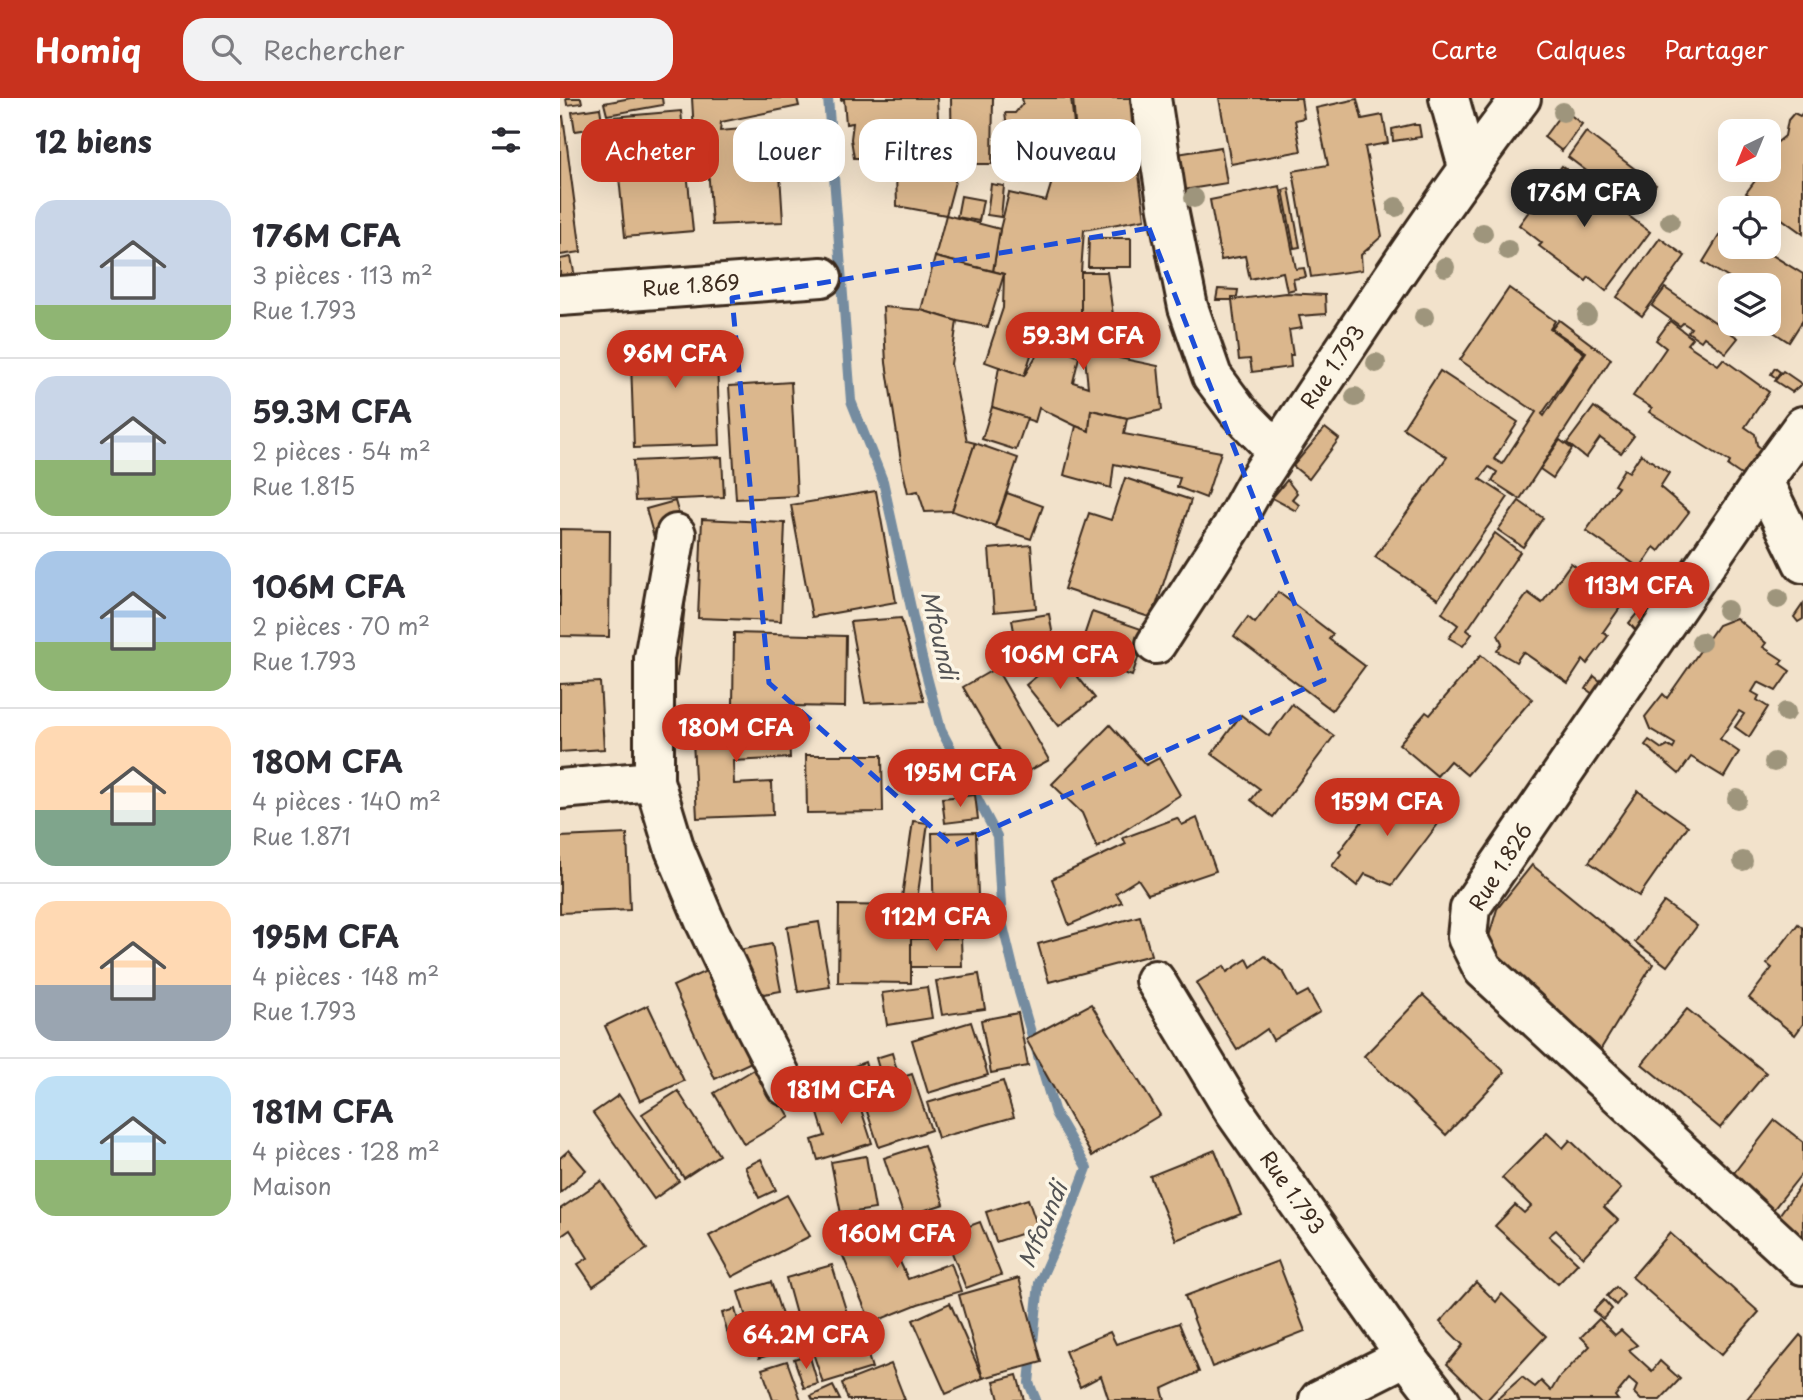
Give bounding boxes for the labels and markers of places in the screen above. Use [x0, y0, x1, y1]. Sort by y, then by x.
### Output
pin: 176M CFA [1512, 170, 1656, 229]
pin: 59.3M CFA [1003, 313, 1163, 372]
pin: 96M CFA [610, 330, 740, 390]
pin: 113M CFA [1567, 562, 1711, 622]
pin: 106M CFA [988, 632, 1132, 691]
pin: 180M CFA [664, 704, 808, 764]
pin: 195M CFA [888, 750, 1032, 809]
pin: 159M CFA [1315, 778, 1459, 838]
pin: 112M CFA [864, 894, 1008, 953]
pin: 181M CFA [769, 1066, 913, 1126]
pin: 160M CFA [825, 1210, 969, 1270]
pin: 64.2M CFA [726, 1312, 886, 1371]

